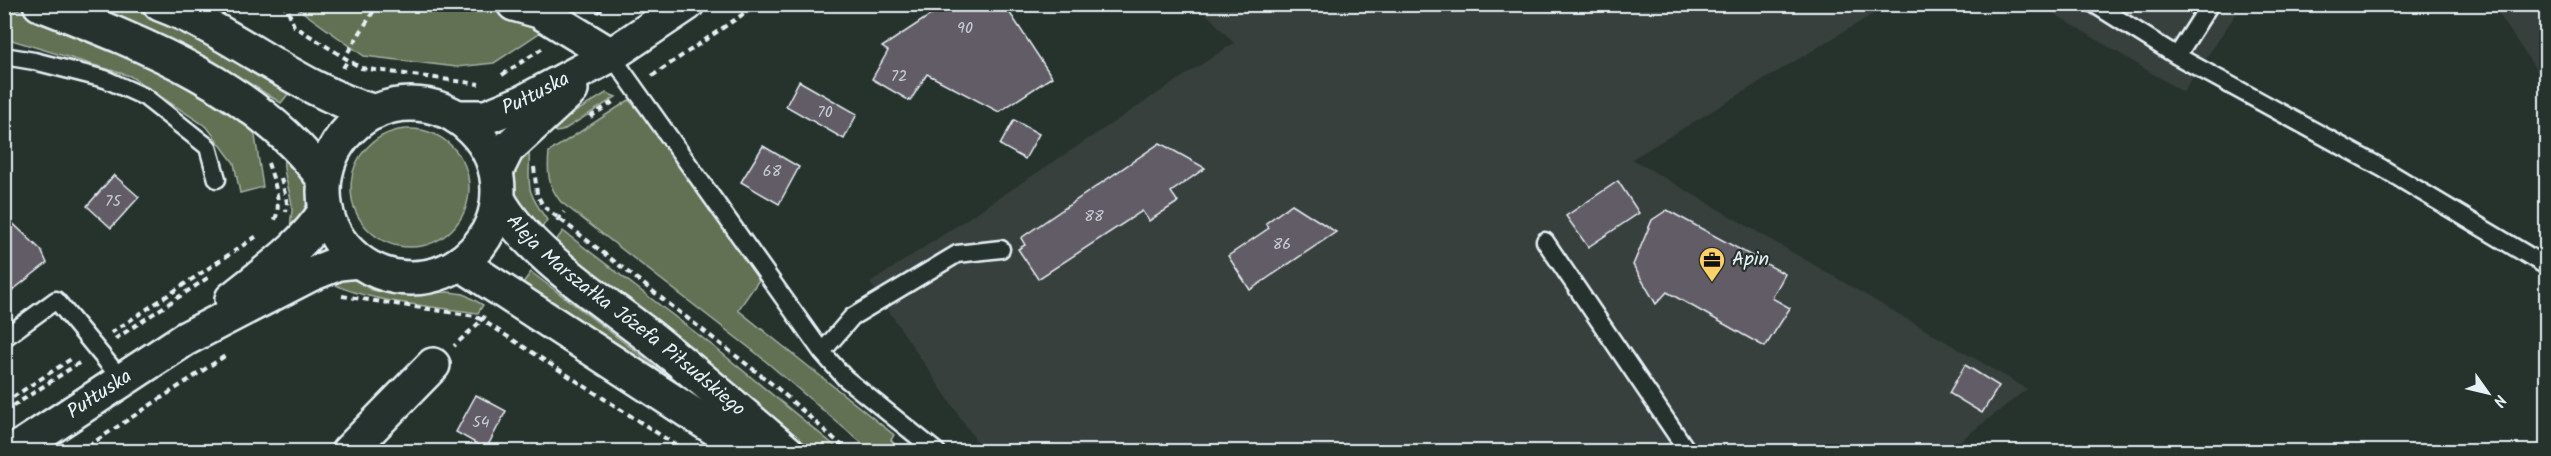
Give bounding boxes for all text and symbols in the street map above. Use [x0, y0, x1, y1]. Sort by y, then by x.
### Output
house number: 90 [957, 16, 973, 41]
street label: Pułtuska [497, 64, 576, 125]
house number: 72 [891, 64, 907, 89]
house number: 70 [817, 100, 833, 125]
house number: 68 [763, 159, 782, 184]
house number: 75 [105, 189, 122, 214]
house number: 88 [1084, 204, 1104, 229]
street label: Aleja Marszałka Józefa Piłsudskiego [497, 208, 752, 425]
house number: 86 [1273, 232, 1291, 257]
place label: Apin [1732, 244, 1769, 276]
office icon: Apin [1697, 245, 1727, 283]
street label: Pułtuska [61, 362, 139, 428]
north arrow [2458, 363, 2518, 423]
text: N [2486, 389, 2512, 412]
house number: 54 [472, 410, 490, 435]

